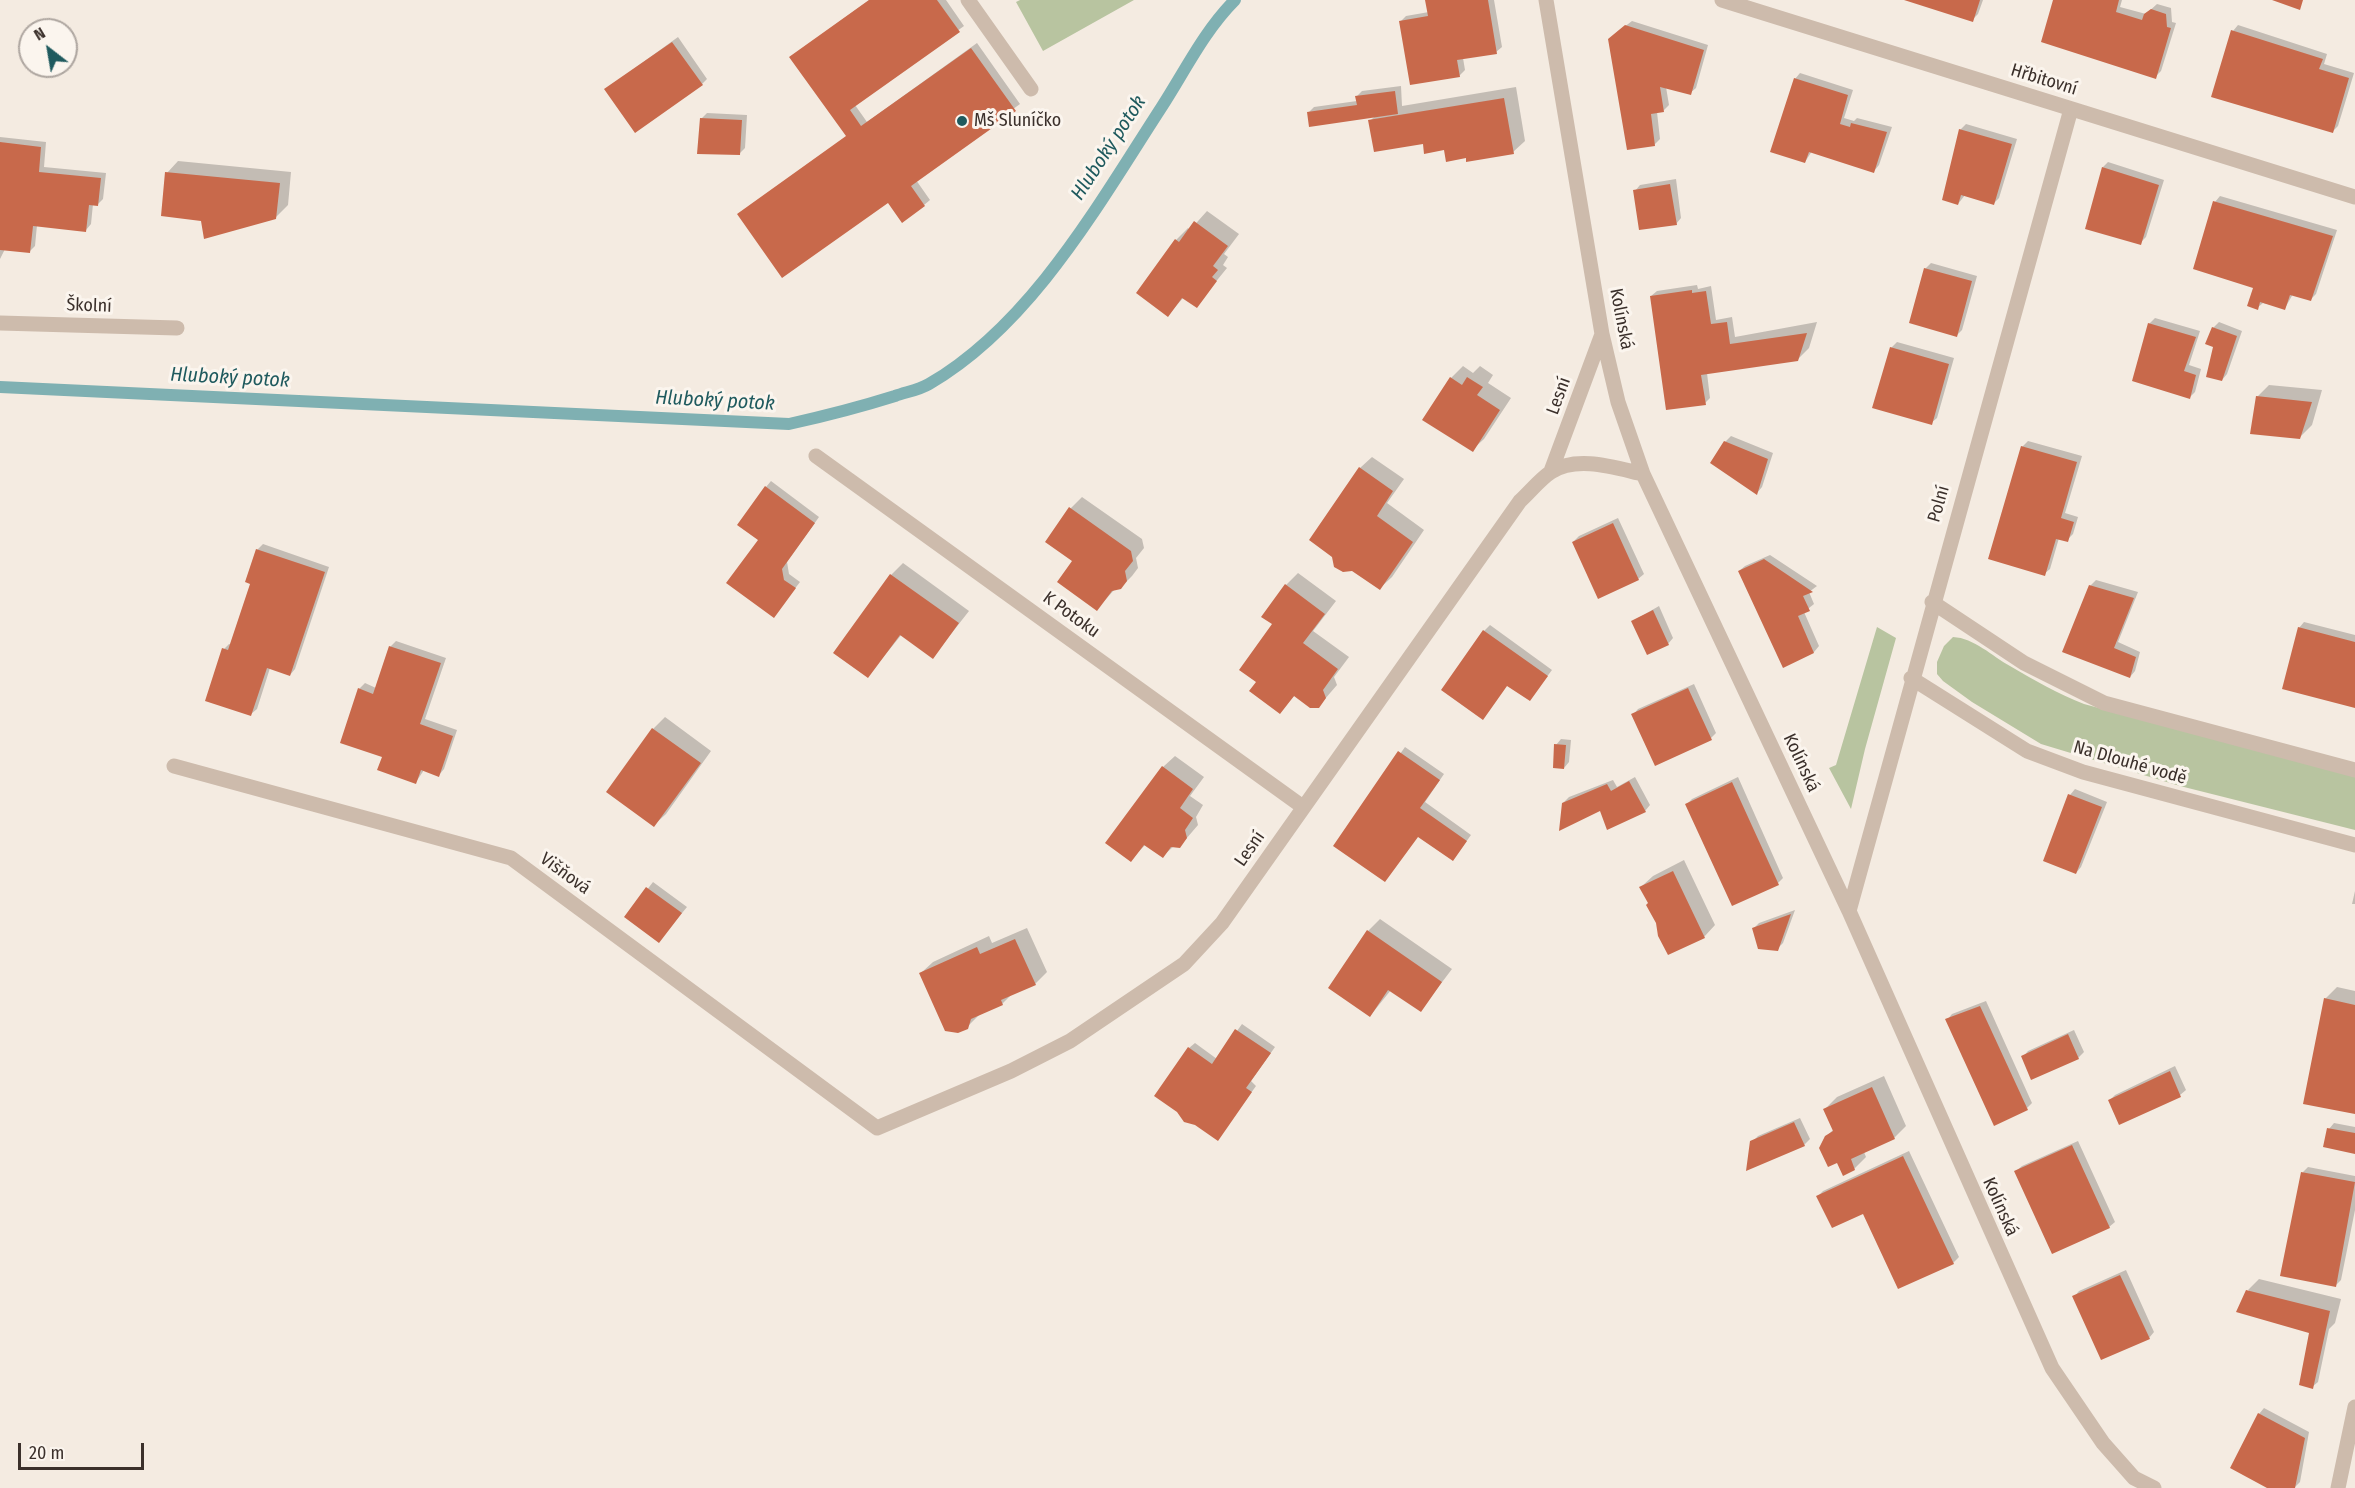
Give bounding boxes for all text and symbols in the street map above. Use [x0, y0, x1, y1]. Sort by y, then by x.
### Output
north arrow [18, 18, 78, 78]
text: N [30, 23, 49, 44]
street label: Hřbitovní [2008, 60, 2080, 100]
water label: Hluboký potok [1066, 91, 1152, 205]
place label: Mš Sluníčko [974, 110, 1061, 132]
marker: Mš Sluníčko [955, 114, 969, 128]
street label: Kolínská [1604, 286, 1638, 352]
street label: Školní [66, 294, 112, 318]
water label: Hluboký potok [170, 363, 290, 393]
street label: Lesní [1542, 374, 1576, 418]
water label: Hluboký potok [655, 386, 775, 416]
street label: Polní [1924, 483, 1954, 525]
street label: K Potoku [1038, 587, 1104, 643]
street label: Kolínská [1778, 730, 1824, 796]
street label: Na Dlouhé vodě [2071, 737, 2189, 789]
street label: Lesní [1230, 827, 1270, 871]
street label: Višňová [536, 849, 594, 899]
street label: Kolínská [1977, 1174, 2023, 1240]
scale bar [21, 1431, 147, 1469]
text: 20 m [29, 1442, 64, 1464]

